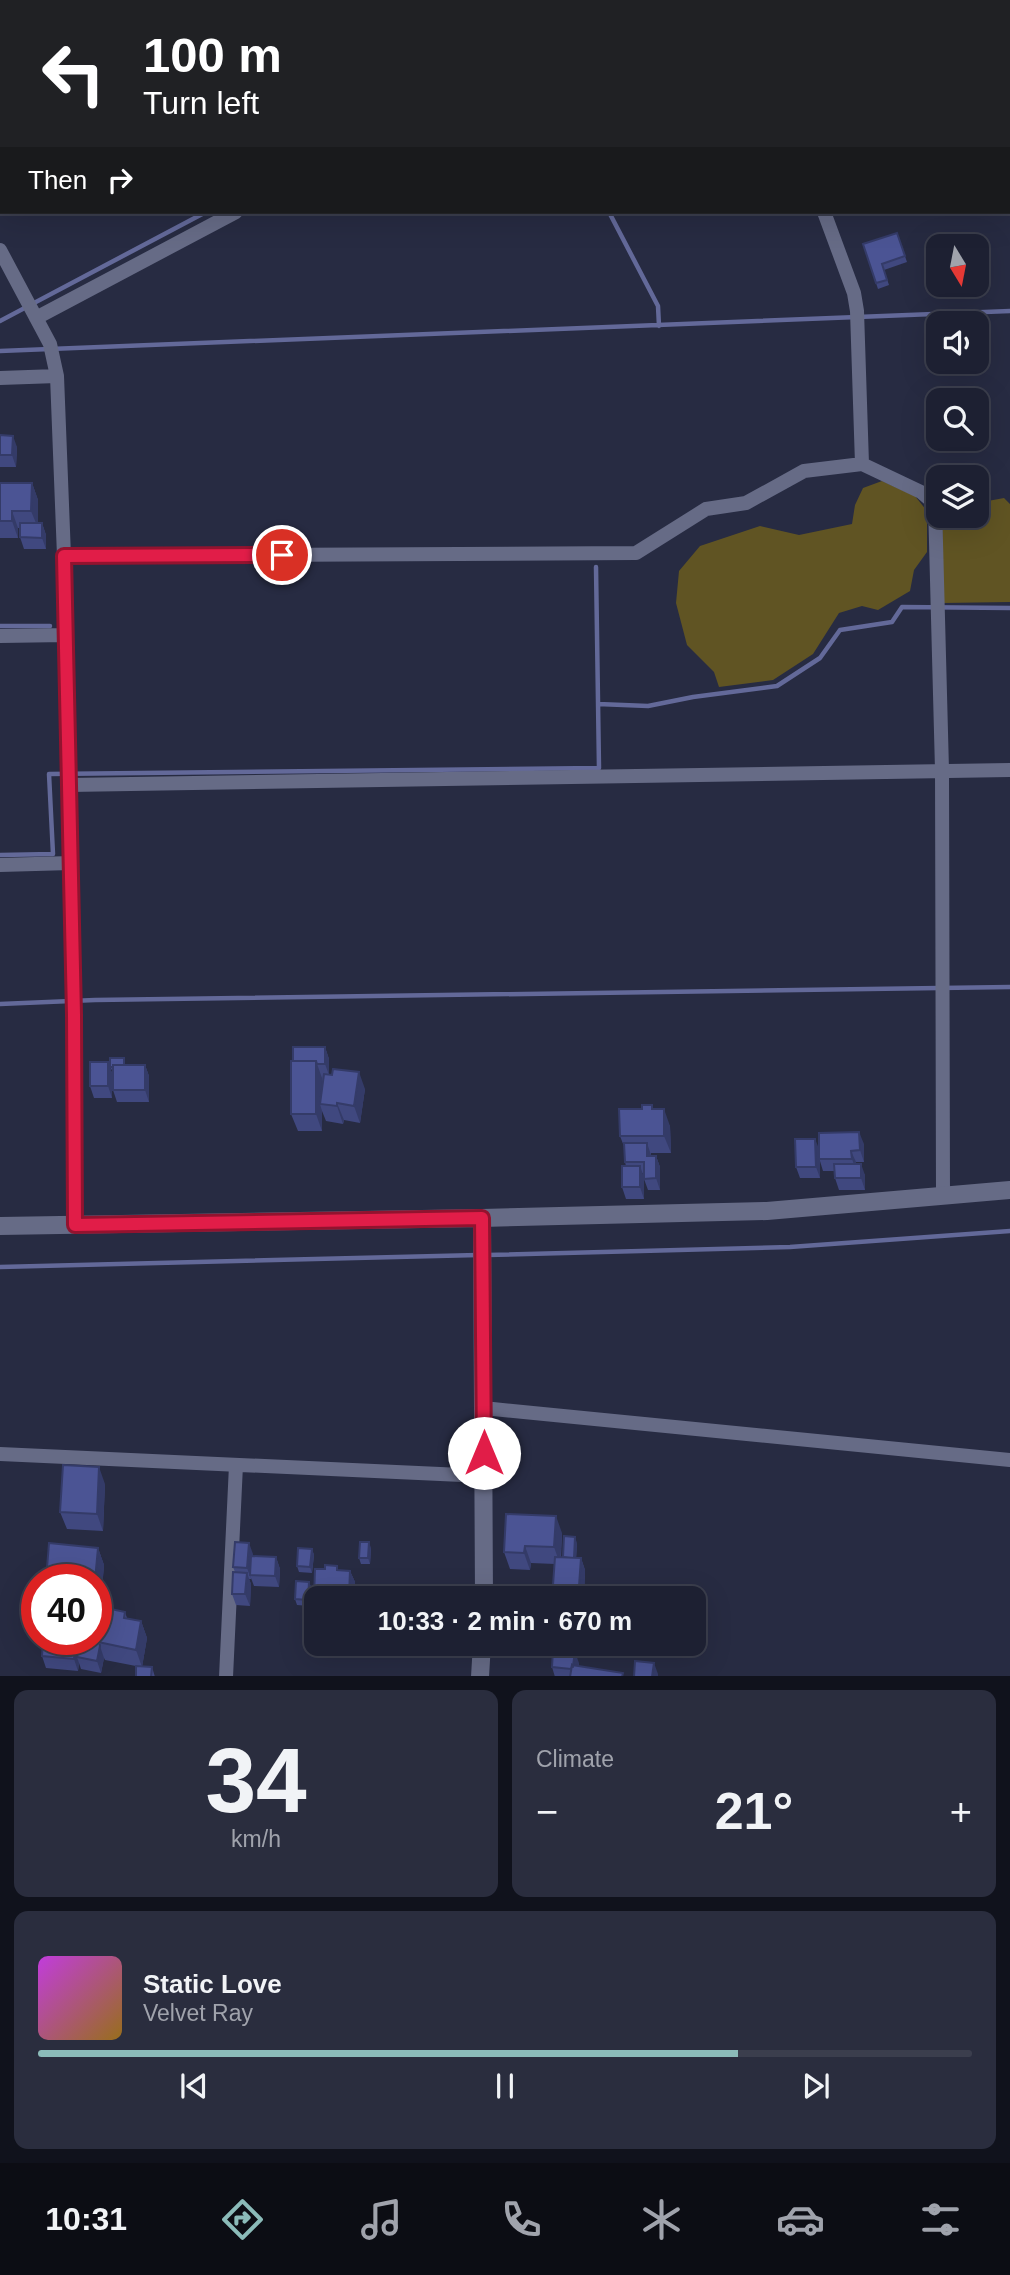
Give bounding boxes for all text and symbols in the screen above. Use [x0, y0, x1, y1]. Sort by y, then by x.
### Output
icon: left [28, 28, 119, 119]
text: 100 m [143, 28, 282, 82]
text: Turn left [143, 85, 259, 121]
icon: right [101, 161, 139, 199]
text: Then [28, 165, 87, 195]
north arrow [926, 234, 989, 298]
map controls [926, 234, 989, 528]
button: sound [926, 311, 989, 374]
button: search [926, 388, 989, 451]
button: layers [926, 465, 989, 528]
pin [252, 525, 312, 585]
icon: arrive [263, 536, 301, 574]
position arrow [447, 1416, 521, 1490]
speed limit sign: 40 [21, 1564, 112, 1655]
text: 10:33 · 2 min · 670 m [378, 1606, 632, 1636]
text: 34 [205, 1730, 307, 1831]
text: Climate [536, 1746, 614, 1772]
text: 21° [715, 1782, 793, 1840]
text: − [536, 1791, 558, 1833]
text: + [950, 1791, 972, 1833]
text: km/h [231, 1826, 281, 1852]
text: Static Love [143, 1969, 282, 1999]
text: Velvet Ray [143, 2000, 253, 2026]
icon: previous [175, 2067, 213, 2105]
icon: pause [486, 2067, 524, 2105]
icon: next [797, 2067, 835, 2105]
icon: directions [218, 2195, 267, 2244]
icon: music [357, 2195, 406, 2244]
icon: phone [497, 2195, 546, 2244]
icon: climate [637, 2195, 686, 2244]
icon: car [776, 2195, 825, 2244]
icon: filters [916, 2195, 965, 2244]
text: 10:31 [45, 2201, 127, 2237]

